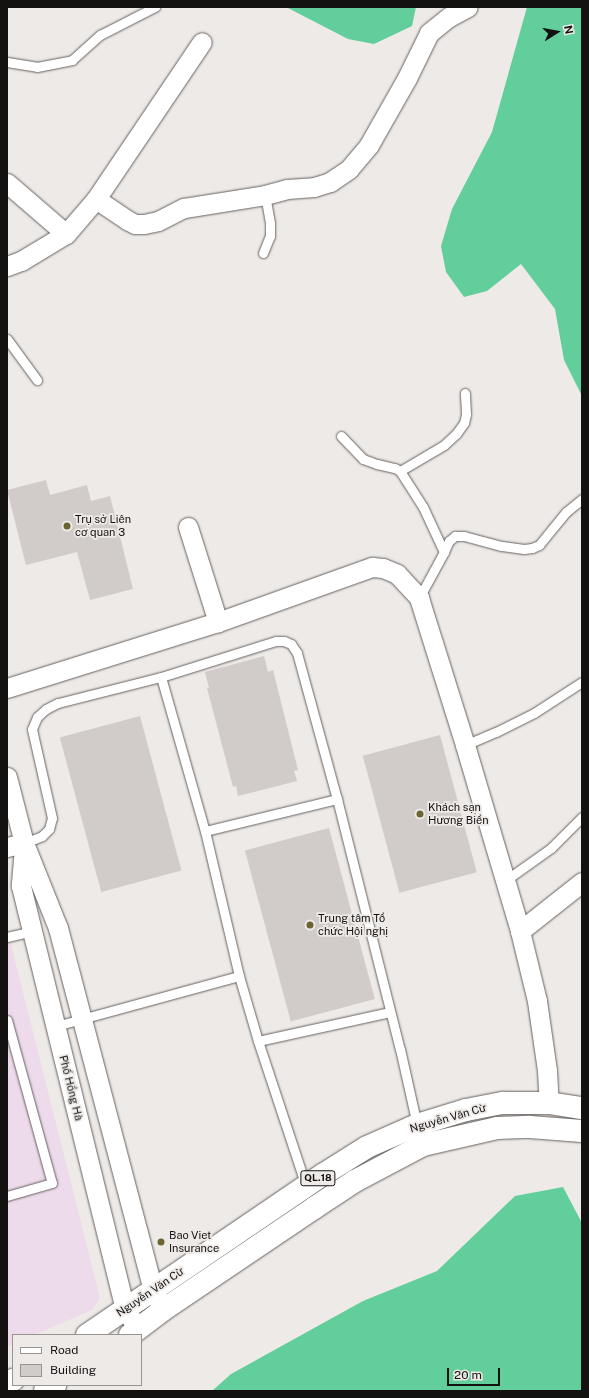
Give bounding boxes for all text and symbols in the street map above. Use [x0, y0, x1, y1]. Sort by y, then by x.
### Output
north arrow [537, 12, 577, 52]
text: N [562, 24, 575, 35]
place label: Trụ sở Liên cơ quan 3 [75, 513, 131, 539]
marker: Trụ sở Liên cơ quan 3 [62, 521, 72, 531]
place label: Khách sạn Hương Biển [428, 801, 489, 827]
marker: Khách sạn Hương Biển [415, 809, 425, 819]
place label: Trung tâm Tổ chức Hội nghị [318, 912, 388, 938]
marker: Trung tâm Tổ chức Hội nghị [305, 920, 315, 930]
street label: Phố Hồng Hà [56, 1054, 86, 1122]
street label: Nguyễn Văn Cừ [408, 1101, 488, 1135]
road number: QL.18 [300, 1170, 336, 1186]
place label: Bao Viet Insurance [169, 1229, 219, 1255]
marker: Bao Viet Insurance [156, 1237, 166, 1247]
street label: Nguyễn Văn Cừ [114, 1264, 186, 1320]
legend [12, 1334, 142, 1386]
text: Road [50, 1343, 78, 1357]
scale bar [449, 1360, 502, 1386]
text: Building [50, 1363, 96, 1377]
text: 20 m [454, 1368, 482, 1382]

